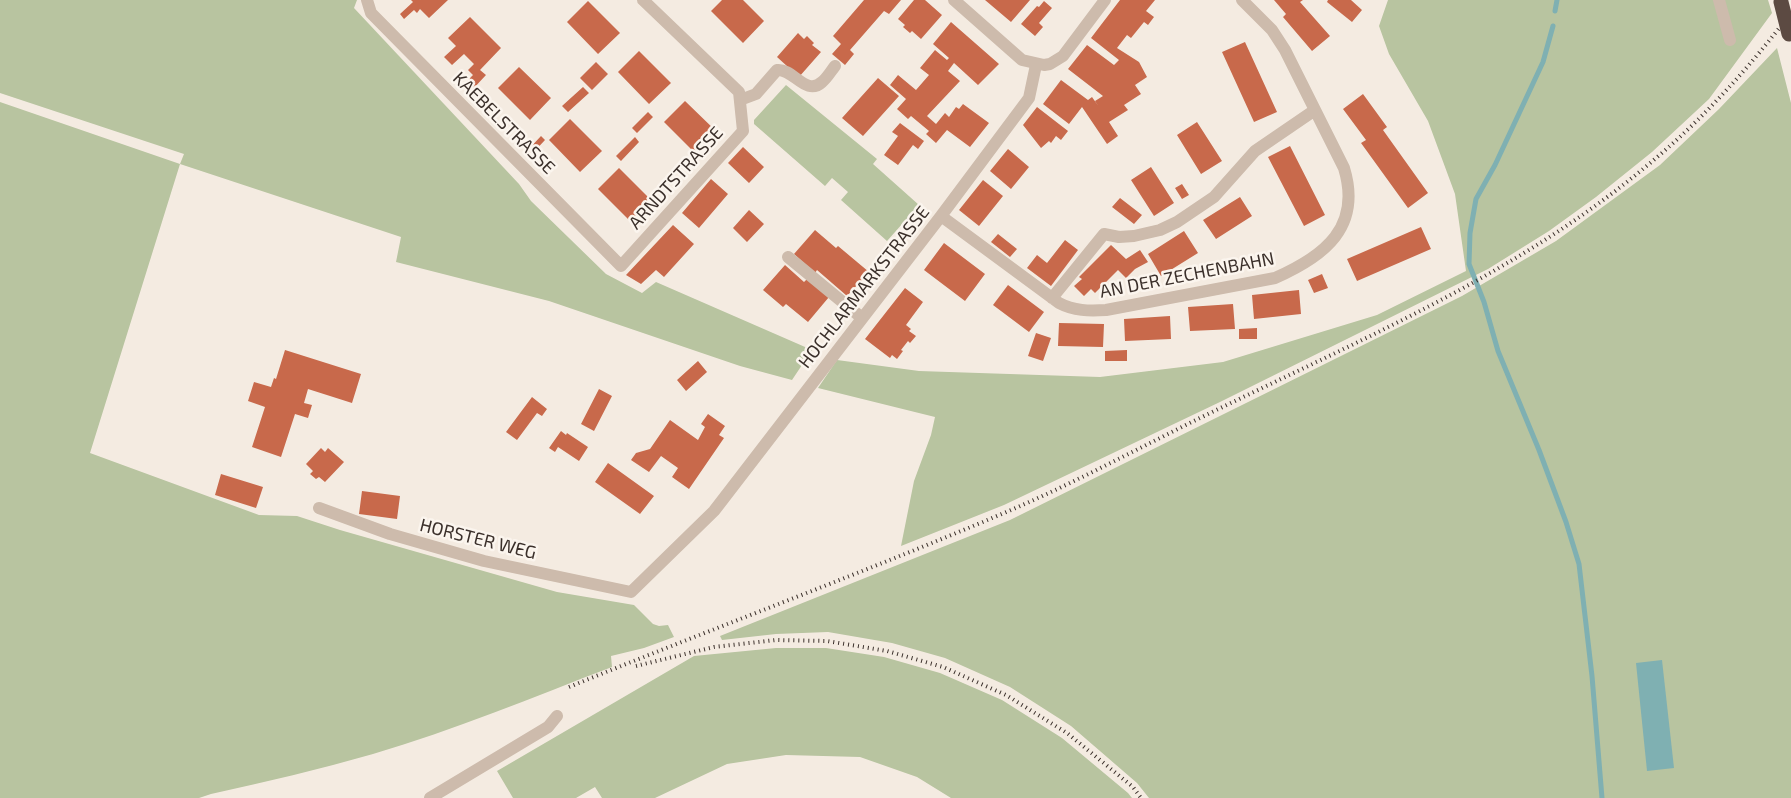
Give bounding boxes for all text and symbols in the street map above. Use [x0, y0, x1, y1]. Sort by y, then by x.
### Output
street label: KAEBELSTRASSE [448, 67, 560, 179]
street label: ARNDTSTRASSE [624, 122, 728, 234]
street label: HOCHLARMARKSTRASSE [794, 202, 934, 372]
street label: AN DER ZECHENBAHN [1098, 247, 1276, 303]
street label: HORSTER WEG [418, 514, 538, 564]

